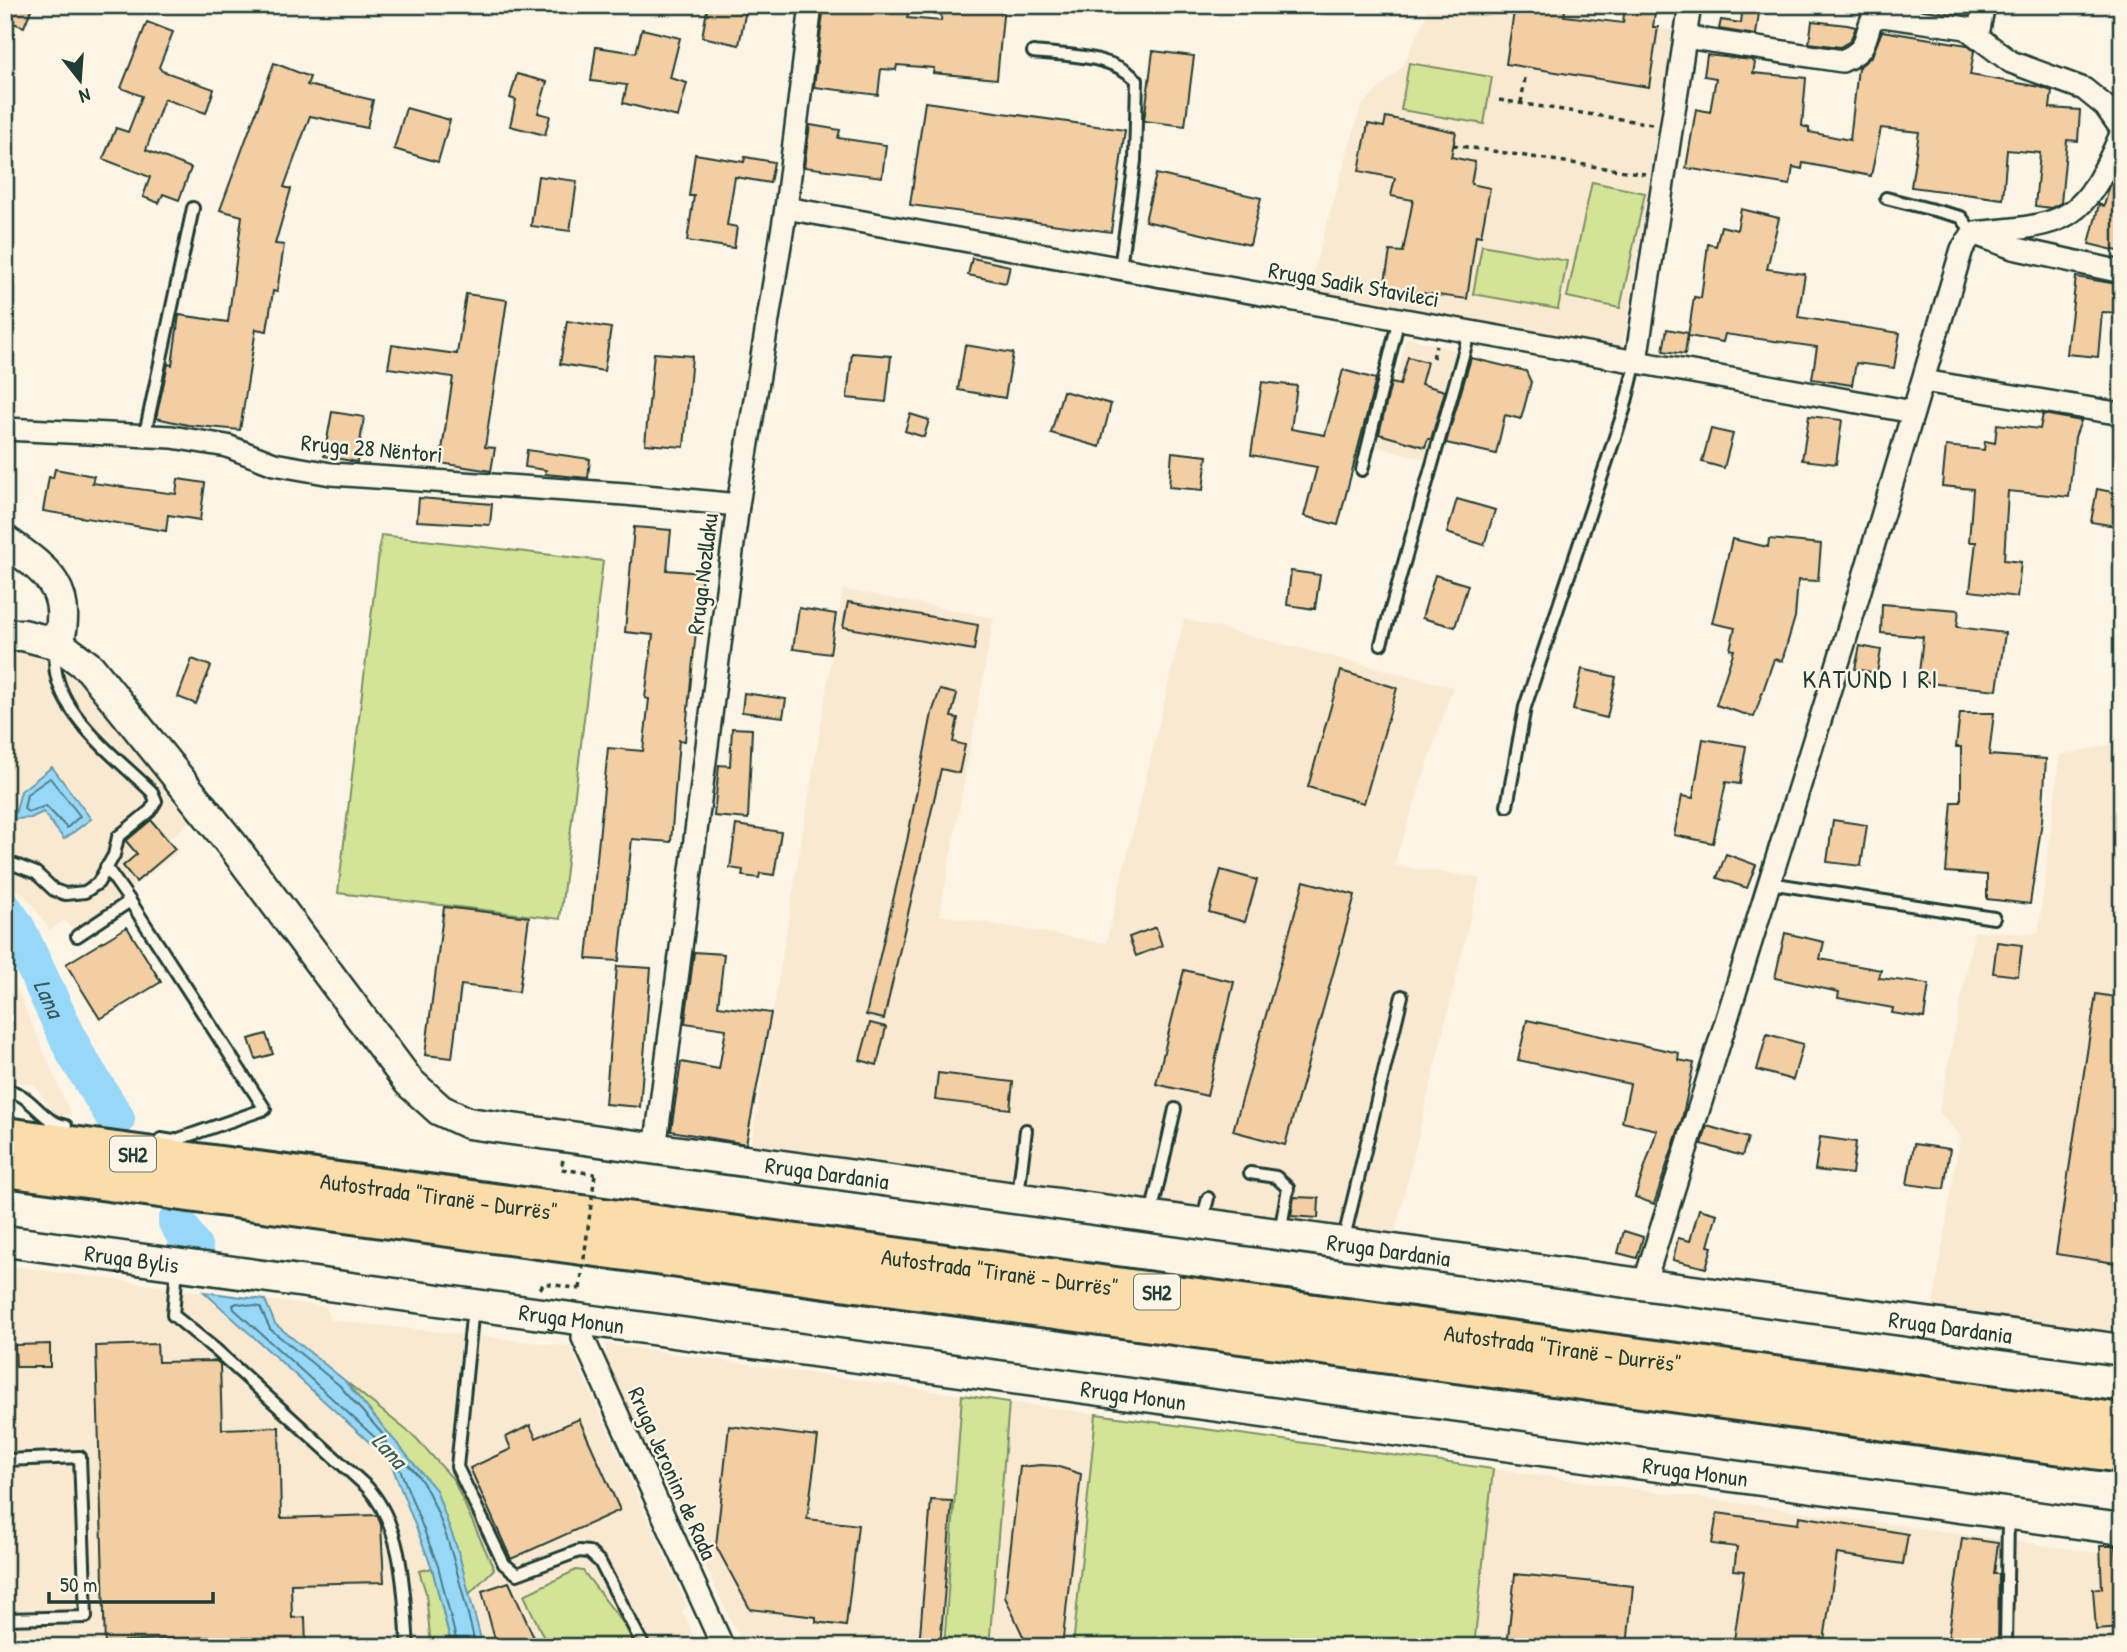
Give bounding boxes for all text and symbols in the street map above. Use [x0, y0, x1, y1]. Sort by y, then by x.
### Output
north arrow [46, 46, 116, 116]
text: N [76, 82, 94, 110]
street label: Rruga Sadik Stavileci [1266, 254, 1442, 314]
street label: Rruga 28 Nëntori [300, 426, 444, 470]
street label: Rruga Nozllaku [679, 512, 725, 636]
district label: KATUND I RI [1803, 661, 1939, 696]
water label: Lana [27, 974, 73, 1025]
road number: SH2 [110, 1136, 156, 1172]
street label: Rruga Dardania [763, 1148, 891, 1196]
street label: Autostrada "Tiranë - Durrës" [319, 1164, 559, 1227]
street label: Rruga Dardania [1325, 1226, 1453, 1273]
street label: Rruga Bylis [83, 1237, 181, 1280]
street label: Autostrada "Tiranë - Durrës" [880, 1240, 1120, 1303]
road number: SH2 [1134, 1274, 1180, 1310]
street label: Rruga Monun [517, 1296, 626, 1341]
street label: Rruga Dardania [1887, 1303, 2014, 1350]
street label: Autostrada "Tiranë - Durrës" [1442, 1316, 1683, 1379]
street label: Rruga Monun [1079, 1372, 1188, 1417]
street label: Rruga Jeronim de Rada [621, 1382, 725, 1564]
water label: Lana [365, 1425, 417, 1477]
street label: Rruga Monun [1641, 1448, 1750, 1493]
scale bar [49, 1561, 214, 1605]
text: 50 m [60, 1570, 97, 1599]

